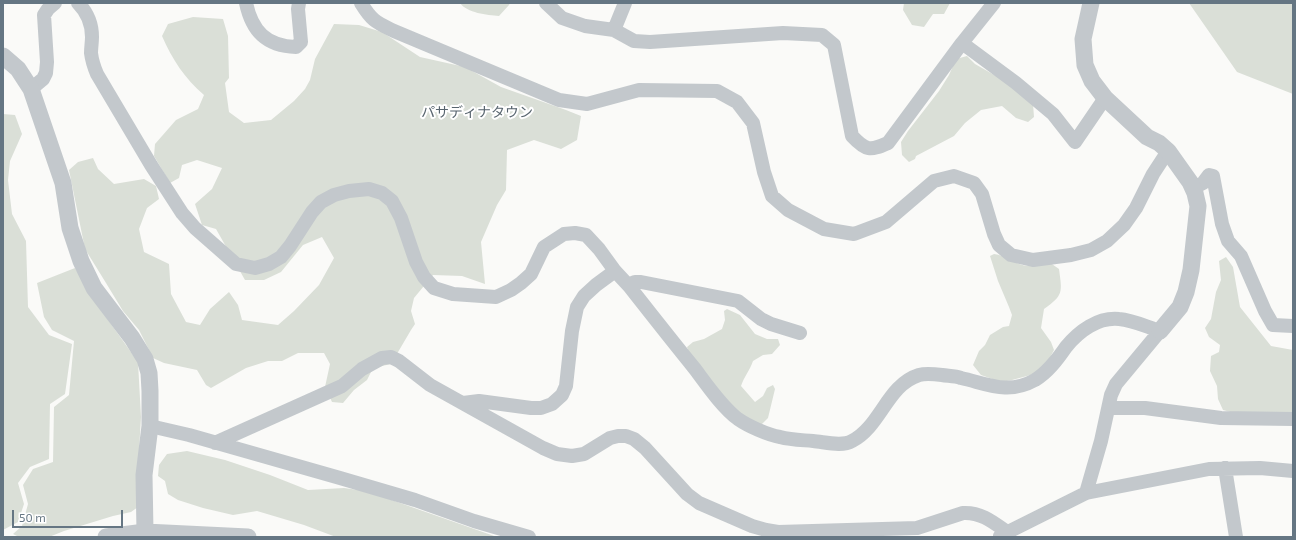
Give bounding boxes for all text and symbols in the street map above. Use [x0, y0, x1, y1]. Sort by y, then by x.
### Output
district label: パサディナタウン [421, 104, 533, 120]
scale bar [14, 502, 125, 528]
text: 50 m [19, 510, 46, 524]

